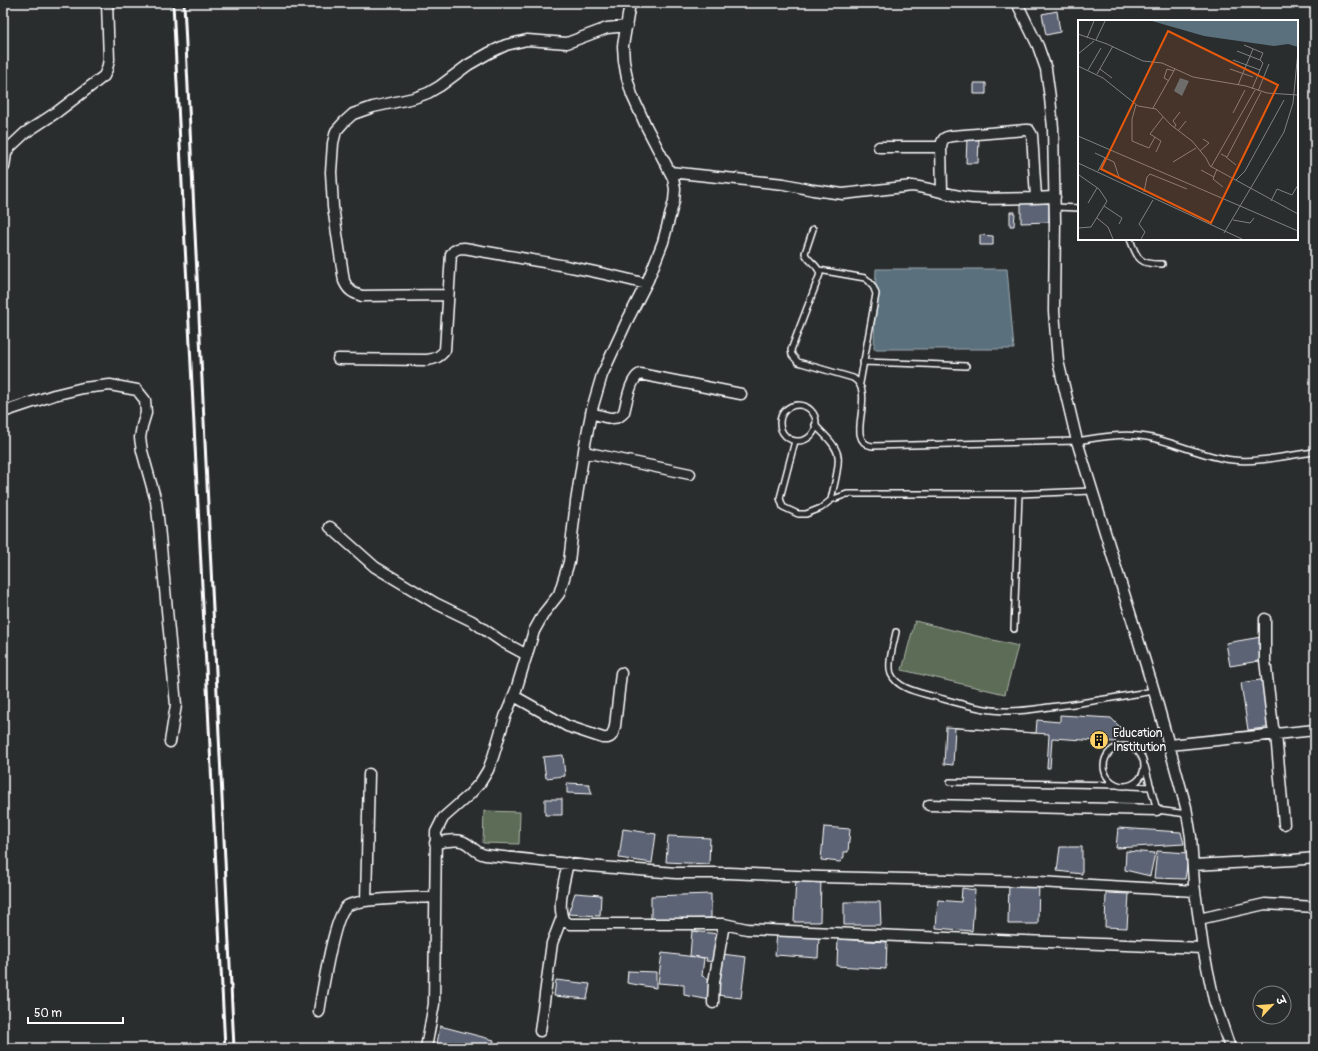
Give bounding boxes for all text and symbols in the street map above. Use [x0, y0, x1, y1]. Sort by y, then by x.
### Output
inset map [1078, 20, 1298, 240]
place label: Education Institution [1113, 726, 1166, 755]
building icon: Education Institution [1088, 729, 1110, 751]
north arrow [1252, 985, 1292, 1025]
text: उ [1273, 994, 1289, 1008]
scale bar [28, 999, 123, 1025]
text: 50 m [34, 1006, 62, 1021]

